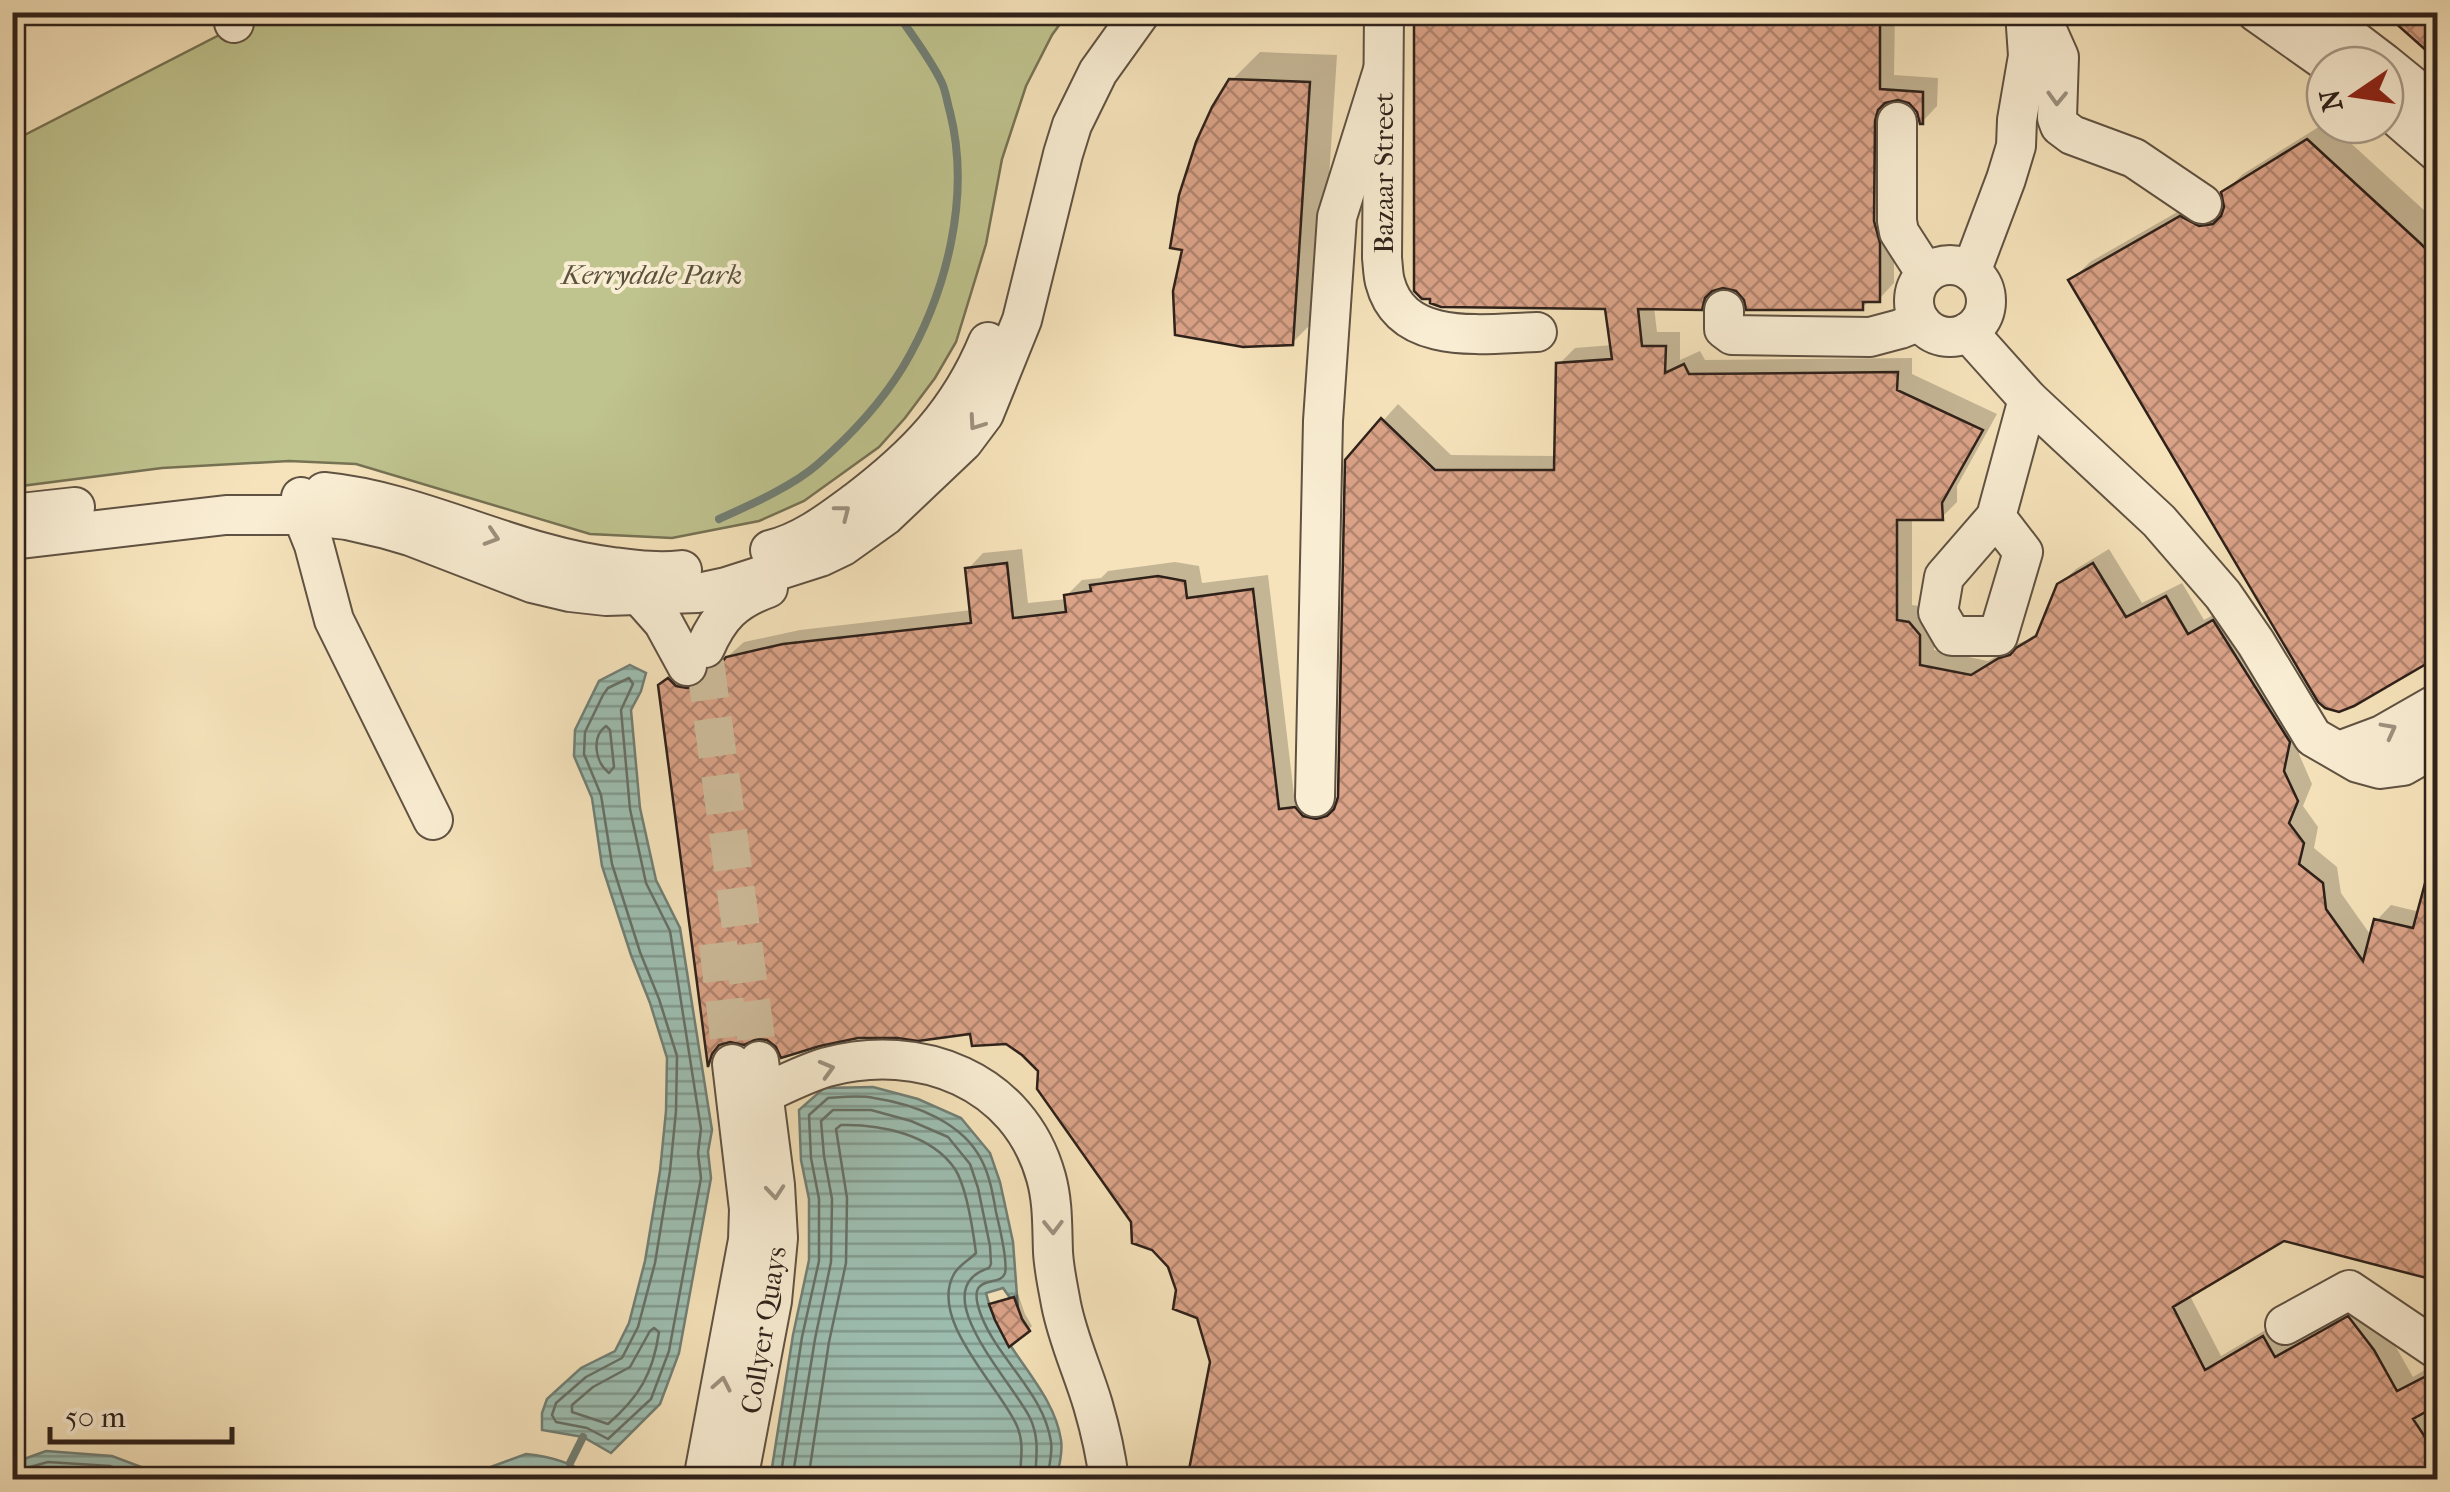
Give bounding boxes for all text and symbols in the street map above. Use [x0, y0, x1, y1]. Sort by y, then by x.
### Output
north arrow [2305, 45, 2405, 145]
text: N [2312, 86, 2350, 115]
one-way arrow [2047, 90, 2068, 106]
street label: Bazaar Street [1367, 92, 1400, 254]
park label: Kerrydale Park [560, 258, 742, 291]
one-way arrow [970, 412, 988, 431]
one-way arrow [831, 506, 849, 523]
one-way arrow [482, 525, 499, 546]
one-way arrow [2379, 723, 2397, 742]
one-way arrow [817, 1059, 835, 1080]
one-way arrow [763, 1185, 785, 1201]
one-way arrow [1042, 1219, 1063, 1235]
street label: Collyer Quays [734, 1244, 793, 1416]
one-way arrow [711, 1376, 732, 1392]
scale bar [50, 1382, 232, 1444]
text: 50 m [65, 1400, 126, 1435]

